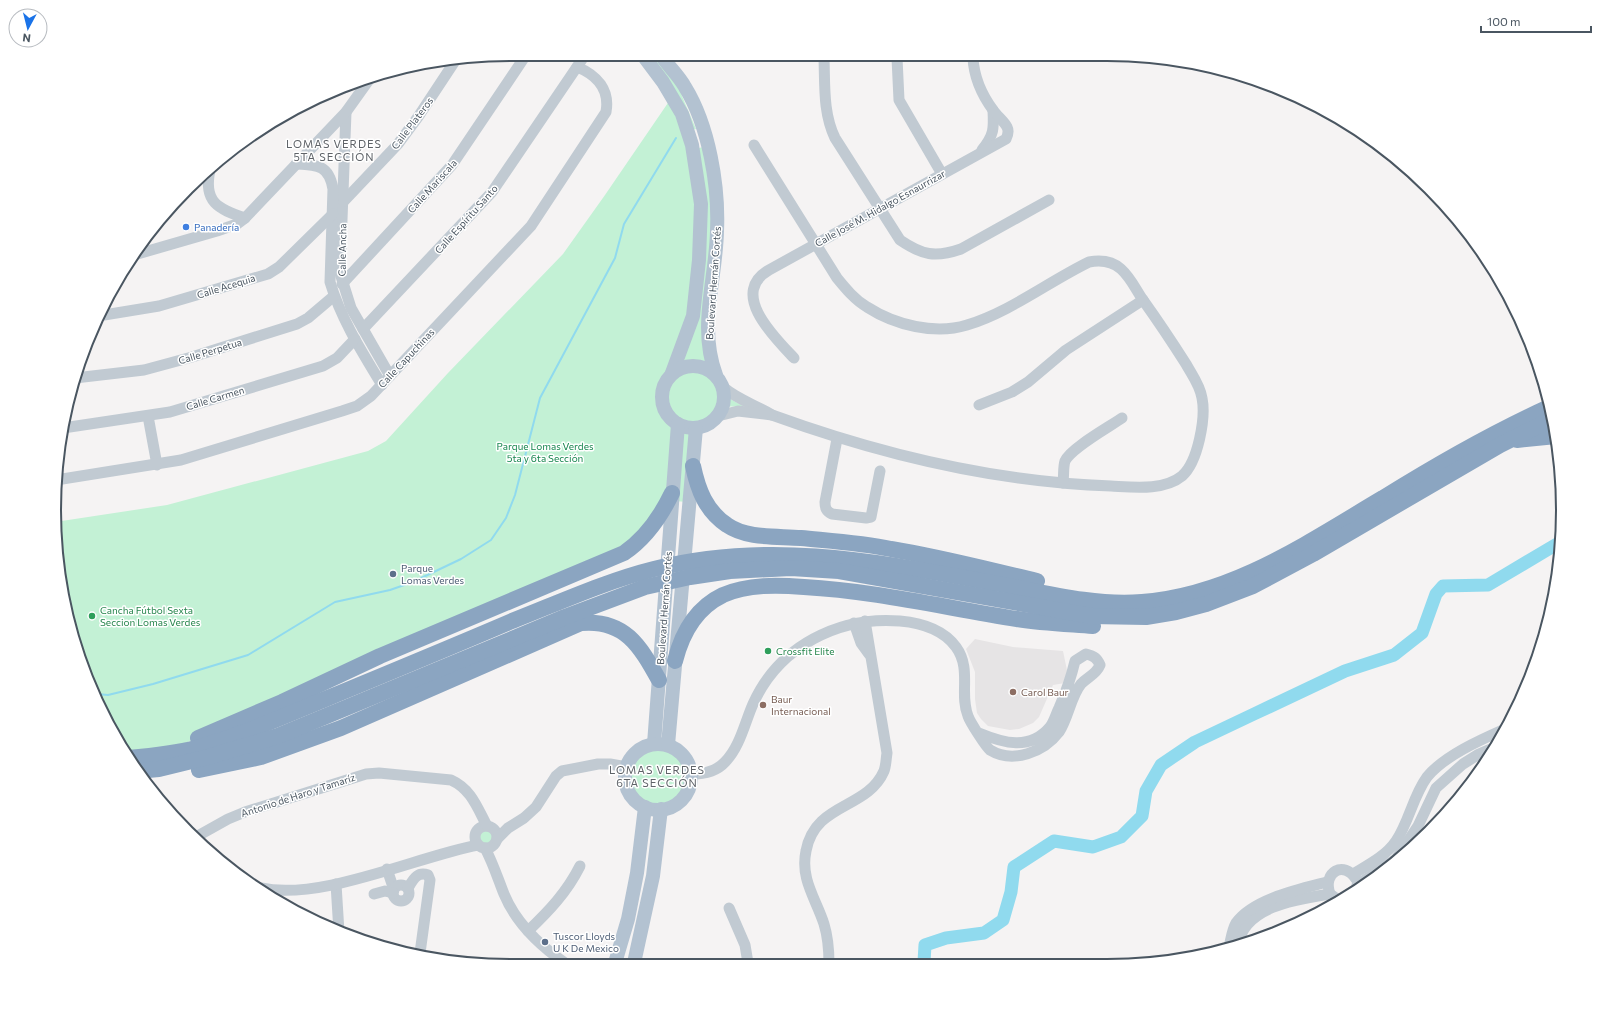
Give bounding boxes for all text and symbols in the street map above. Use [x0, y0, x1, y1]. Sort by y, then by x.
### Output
north arrow [8, 8, 48, 48]
scale bar [1481, 8, 1591, 34]
text: 100 m [1487, 14, 1521, 28]
text: N [22, 31, 32, 45]
street label: Calle Plateros [389, 94, 436, 151]
district label: LOMAS VERDES 5TA SECCIÓN [286, 137, 382, 163]
street label: Calle Mariscala [405, 157, 459, 215]
street label: Calle José M. Hidalgo Esnaurrizar [813, 167, 947, 249]
street label: Calle Espíritu Santo [432, 182, 500, 256]
place label: Panadería [194, 221, 239, 233]
marker: Panadería [181, 222, 191, 232]
street label: Calle Ancha [336, 223, 348, 277]
street label: Boulevard Hernán Cortés [703, 226, 723, 340]
street label: Calle Acequia [195, 271, 257, 301]
street label: Calle Capuchinas [375, 326, 437, 390]
street label: Calle Perpetua [177, 336, 243, 366]
street label: Calle Carmen [184, 383, 246, 413]
park label: Parque Lomas Verdes 5ta y 6ta Sección [497, 440, 594, 464]
street label: Boulevard Hernán Cortés [654, 551, 674, 665]
place label: Parque Lomas Verdes [401, 562, 464, 586]
marker: Parque Lomas Verdes [388, 569, 398, 579]
place label: Cancha Fútbol Sexta Seccion Lomas Verdes [100, 604, 201, 628]
marker: Cancha Fútbol Sexta Seccion Lomas Verdes [87, 611, 97, 621]
place label: Crossfit Elite [776, 645, 835, 657]
marker: Crossfit Elite [763, 646, 773, 656]
place label: Carol Baur [1021, 686, 1069, 698]
marker: Carol Baur [1008, 687, 1018, 697]
place label: Baur Internacional [771, 693, 831, 717]
marker: Baur Internacional [758, 700, 768, 710]
district label: LOMAS VERDES 6TA SECCIÓN [609, 763, 705, 789]
street label: Antonio de Haro y Tamaríz [239, 771, 357, 819]
place label: Tuscor Lloyds U K De Mexico [553, 930, 619, 954]
marker: Tuscor Lloyds U K De Mexico [540, 937, 550, 947]

